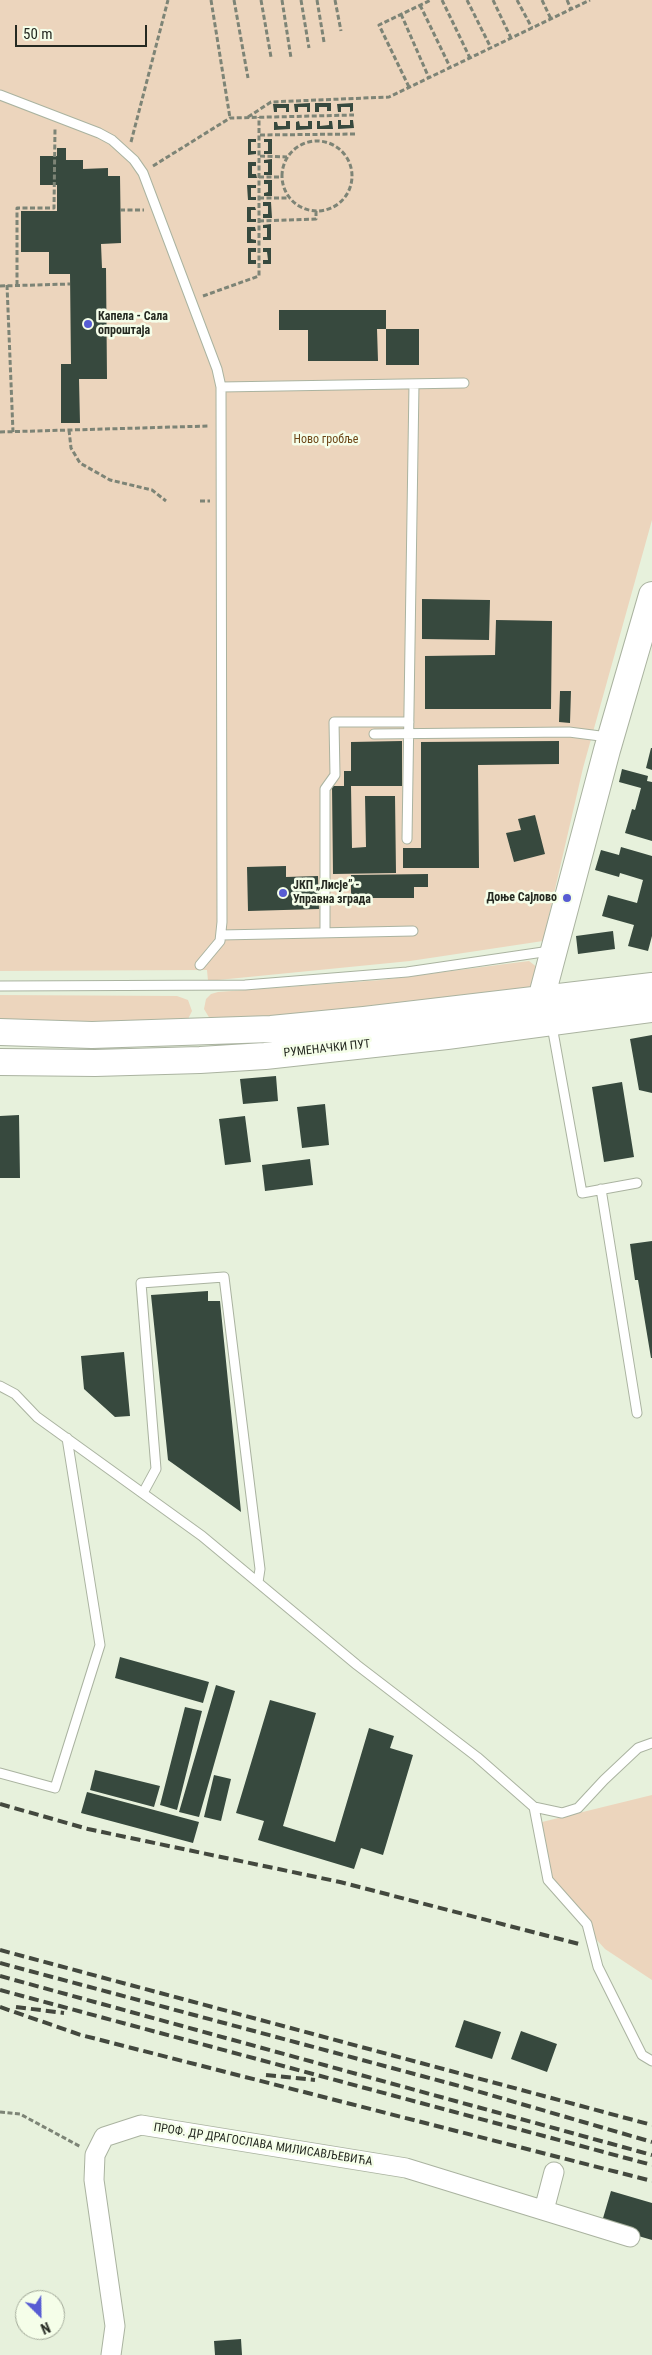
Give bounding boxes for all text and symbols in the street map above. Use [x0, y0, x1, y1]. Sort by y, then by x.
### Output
scale bar [18, 15, 150, 47]
text: 50 m [23, 25, 53, 43]
place label: Капела - Сала опроштаја [98, 310, 168, 338]
marker: Капела - Сала опроштаја [82, 318, 94, 330]
park label: Ново гробље [294, 433, 358, 447]
place label: ЈКП „Лисје” - Управна зграда [293, 879, 371, 907]
marker: ЈКП „Лисје” - Управна зграда [277, 887, 289, 899]
place label: Доње Сајлово [486, 891, 557, 905]
marker: Доње Сајлово [561, 892, 573, 904]
street label: РУМЕНАЧКИ ПУТ [283, 1037, 371, 1061]
street label: ПРОФ. ДР ДРАГОСЛАВА МИЛИСАВЉЕВИЋА [153, 2121, 373, 2169]
north arrow [15, 2290, 65, 2340]
text: N [38, 2319, 53, 2337]

